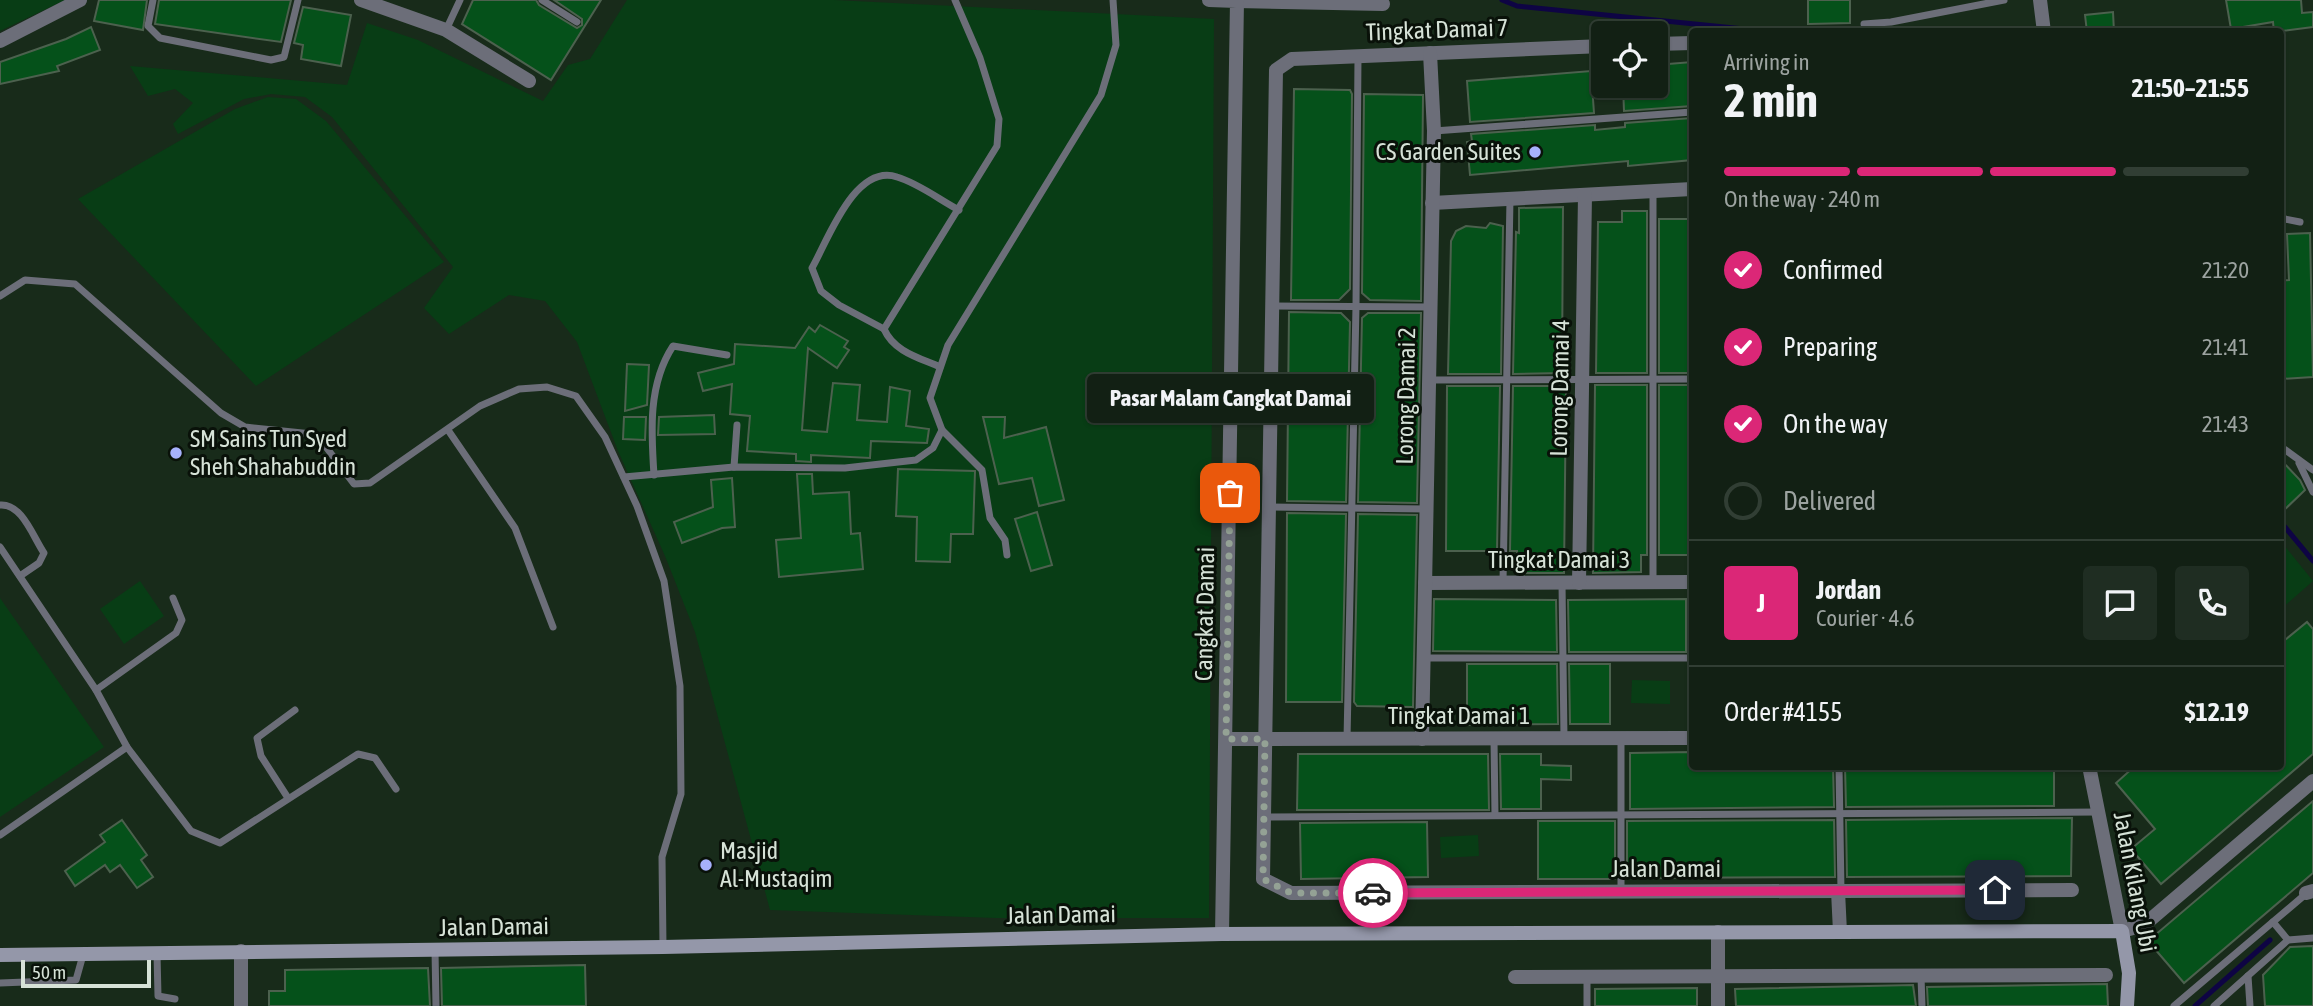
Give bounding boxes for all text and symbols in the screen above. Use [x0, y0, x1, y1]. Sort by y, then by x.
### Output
street label: Tingkat Damai 7 [1365, 14, 1509, 45]
map controls [1591, 21, 1668, 98]
button: locate [1591, 21, 1668, 98]
text: Arriving in [1724, 49, 1810, 75]
text: 21:50–21:55 [2132, 73, 2249, 103]
text: 2 min [1724, 74, 1818, 127]
place label: CS Garden Suites [1375, 138, 1521, 165]
marker: CS Garden Suites [1527, 144, 1543, 160]
text: On the way · 240 m [1724, 186, 1880, 212]
icon: check [1724, 251, 1762, 289]
text: Confirmed [1783, 255, 1883, 285]
text: 21:20 [2202, 257, 2249, 283]
street label: Lorong Damai 4 [1545, 319, 1574, 457]
street label: Lorong Damai 2 [1391, 327, 1420, 465]
icon: check [1724, 328, 1762, 366]
text: Preparing [1783, 332, 1877, 362]
text: 21:41 [2202, 334, 2249, 360]
callout: Pasar Malam Cangkat Damai [1086, 374, 1374, 423]
text: Pasar Malam Cangkat Damai [1110, 385, 1351, 411]
icon: check [1724, 405, 1762, 443]
text: On the way [1783, 409, 1888, 439]
text: 21:43 [2202, 411, 2249, 437]
place label: SM Sains Tun Syed Sheh Shahabuddin [190, 425, 356, 480]
marker: SM Sains Tun Syed Sheh Shahabuddin [168, 445, 184, 461]
pin [1200, 463, 1260, 523]
icon: bag [1211, 474, 1249, 512]
text: Delivered [1783, 486, 1876, 516]
street label: Tingkat Damai 3 [1488, 546, 1630, 573]
street label: Cangkat Damai [1190, 547, 1219, 681]
button: chat [2083, 566, 2157, 640]
button: phone [2175, 566, 2249, 640]
text: Jordan [1816, 575, 1881, 605]
text: J [1757, 588, 1765, 618]
text: Courier · 4.6 [1816, 605, 1915, 631]
text: Order #4155 [1724, 697, 1843, 727]
text: $12.19 [2185, 697, 2249, 727]
street label: Tingkat Damai 1 [1388, 702, 1530, 729]
street label: Jalan Kilang Ubi [2109, 809, 2162, 954]
place label: Masjid Al-Mustaqim [720, 837, 833, 892]
street label: Jalan Damai [1611, 855, 1721, 882]
marker: Masjid Al-Mustaqim [698, 857, 714, 873]
courier [1338, 858, 1408, 928]
pin [1965, 860, 2025, 920]
icon: home [1976, 871, 2014, 909]
icon: car [1354, 874, 1392, 912]
street label: Jalan Damai [1006, 900, 1116, 929]
street label: Jalan Damai [439, 912, 549, 941]
scale bar [21, 957, 150, 989]
text: 50 m [32, 961, 66, 983]

